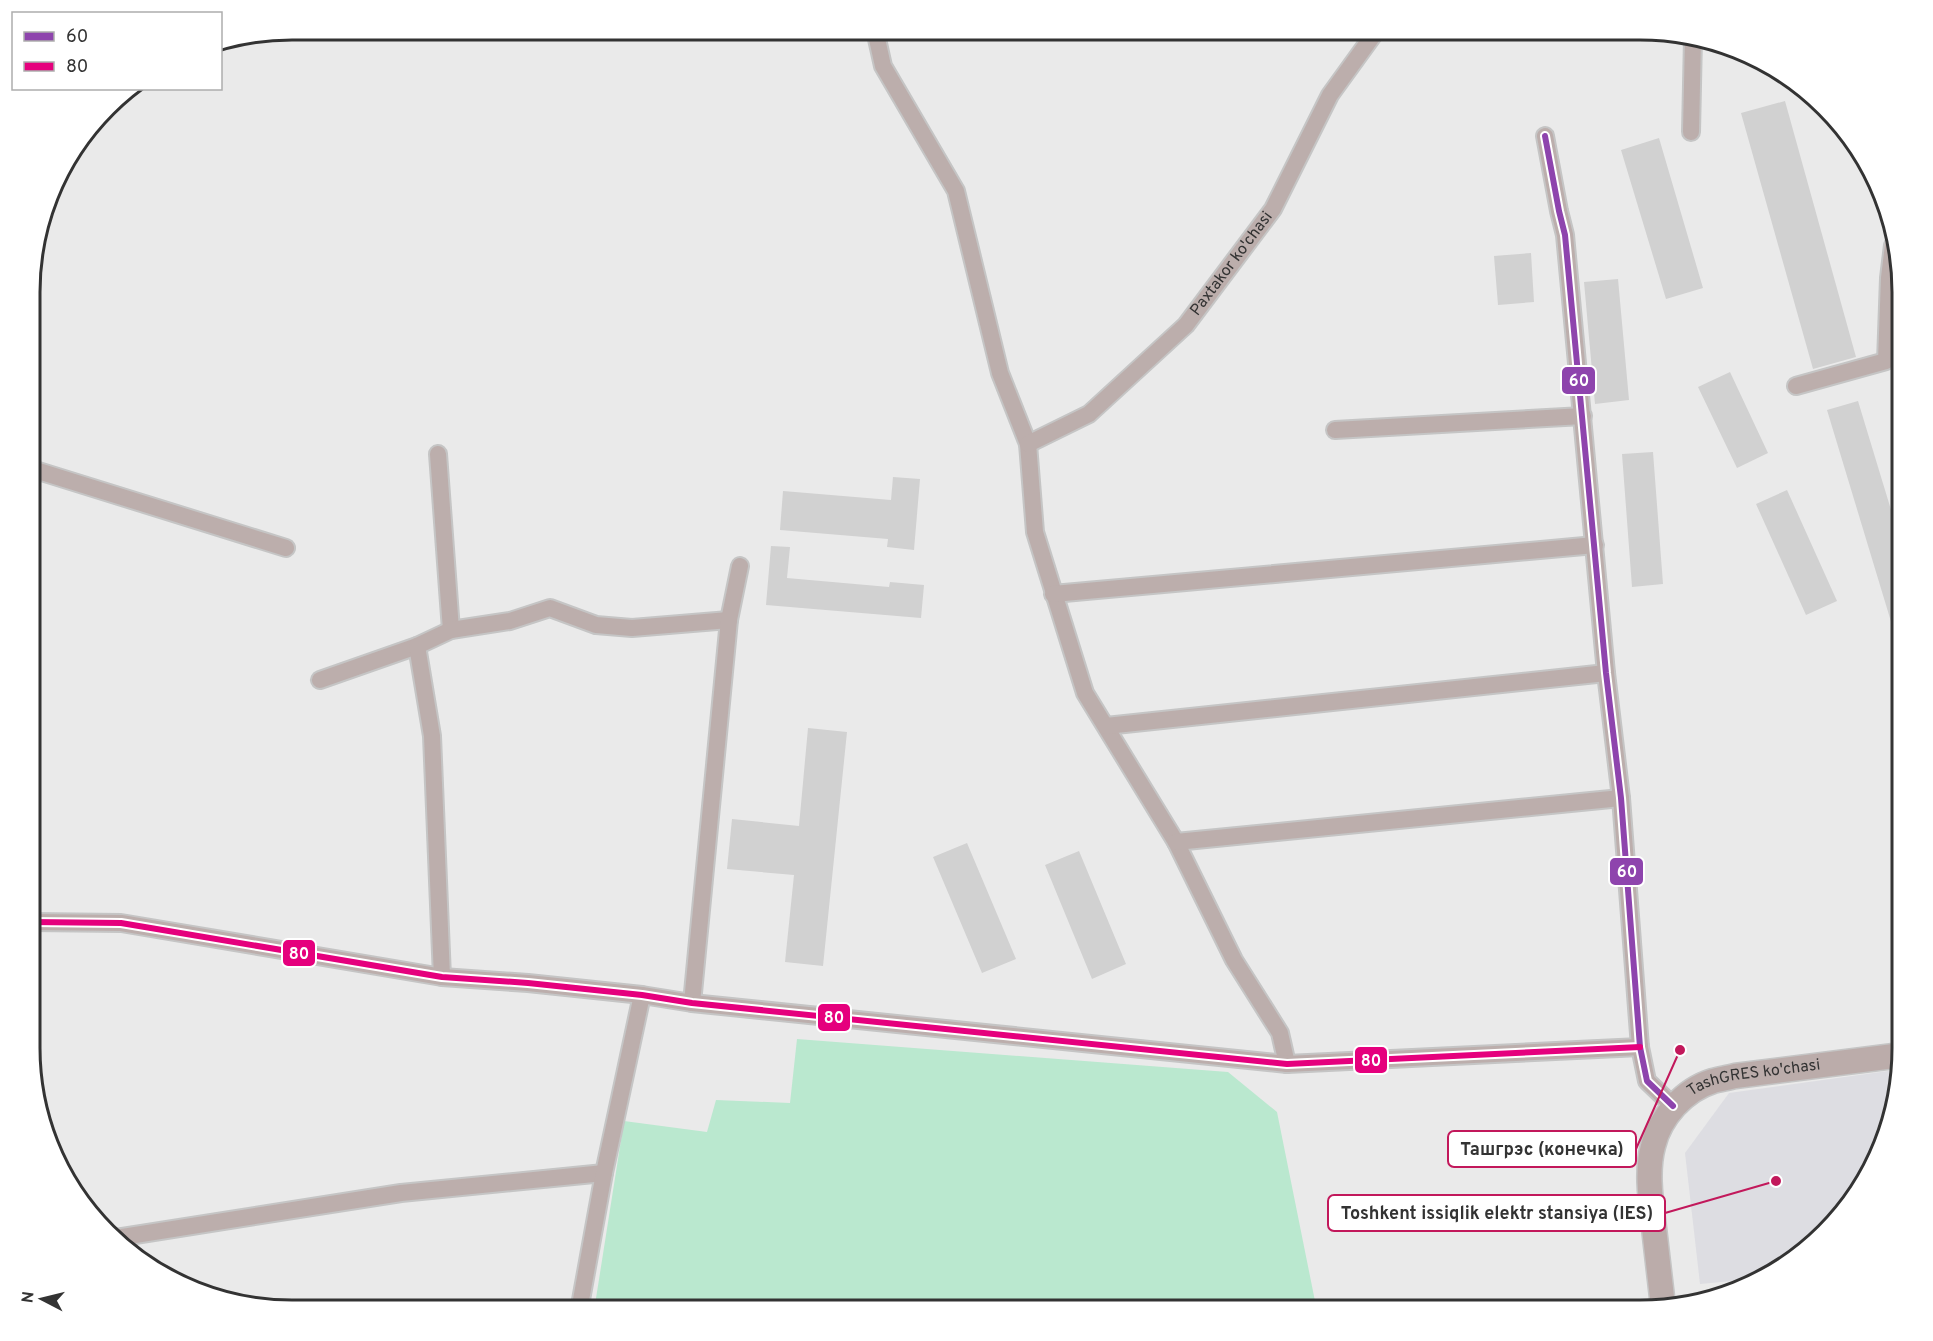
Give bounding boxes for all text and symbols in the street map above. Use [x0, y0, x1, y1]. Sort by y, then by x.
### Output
legend [12, 12, 222, 90]
text: 60 [66, 26, 88, 49]
text: 80 [66, 56, 88, 79]
street label: Paxtakor ko'chasi [1186, 208, 1277, 320]
line badge: 60 [1561, 366, 1596, 395]
text: 60 [1569, 372, 1589, 392]
line badge: 60 [1609, 857, 1644, 886]
text: 60 [1617, 863, 1637, 883]
line badge: 80 [282, 939, 316, 967]
text: 80 [289, 945, 309, 965]
line badge: 80 [817, 1003, 851, 1032]
text: 80 [824, 1009, 844, 1029]
line badge: 80 [1354, 1046, 1388, 1074]
text: 80 [1361, 1052, 1381, 1072]
street label: TashGRES ko'chasi [1684, 1055, 1821, 1101]
callout: Ташгрэс (конечка) [1448, 1131, 1636, 1167]
text: Ташгрэс (конечка) [1460, 1139, 1624, 1162]
callout: Toshkent issiqlik elektr stansiya (IES) [1328, 1195, 1665, 1231]
text: Toshkent issiqlik elektr stansiya (IES) [1341, 1203, 1653, 1226]
north arrow [12, 1269, 72, 1329]
text: N [18, 1290, 40, 1304]

